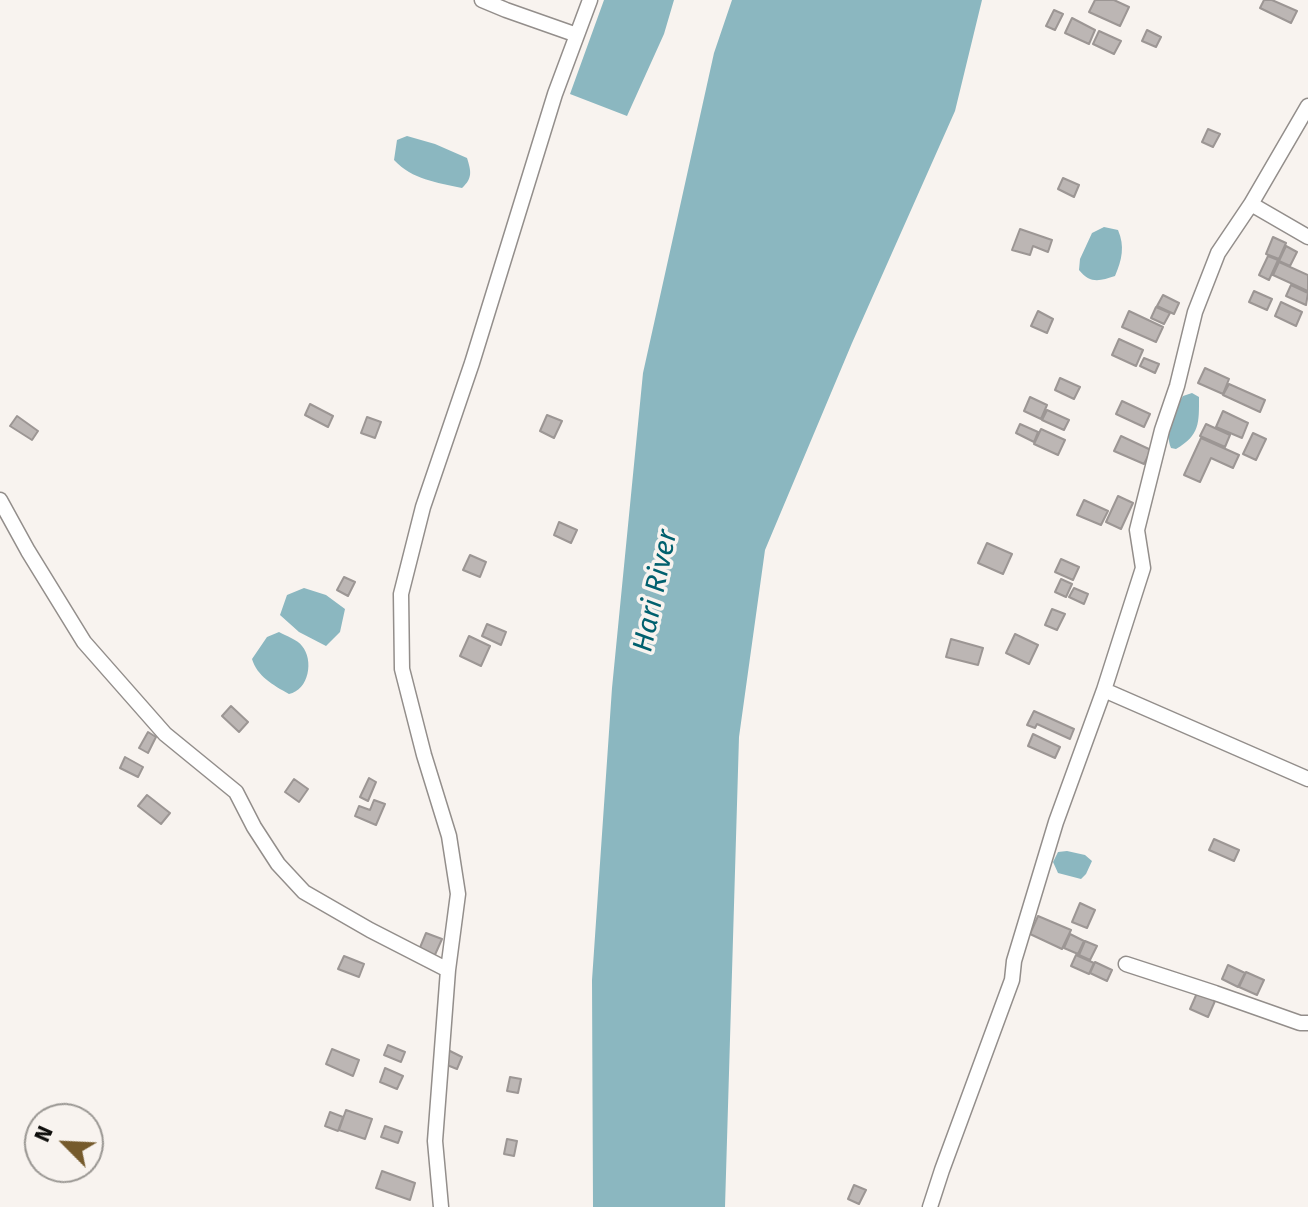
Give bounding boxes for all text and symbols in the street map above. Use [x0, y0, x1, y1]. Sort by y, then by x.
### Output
water label: Hari River [627, 527, 685, 655]
north arrow [24, 1103, 104, 1183]
text: N [28, 1122, 59, 1146]

